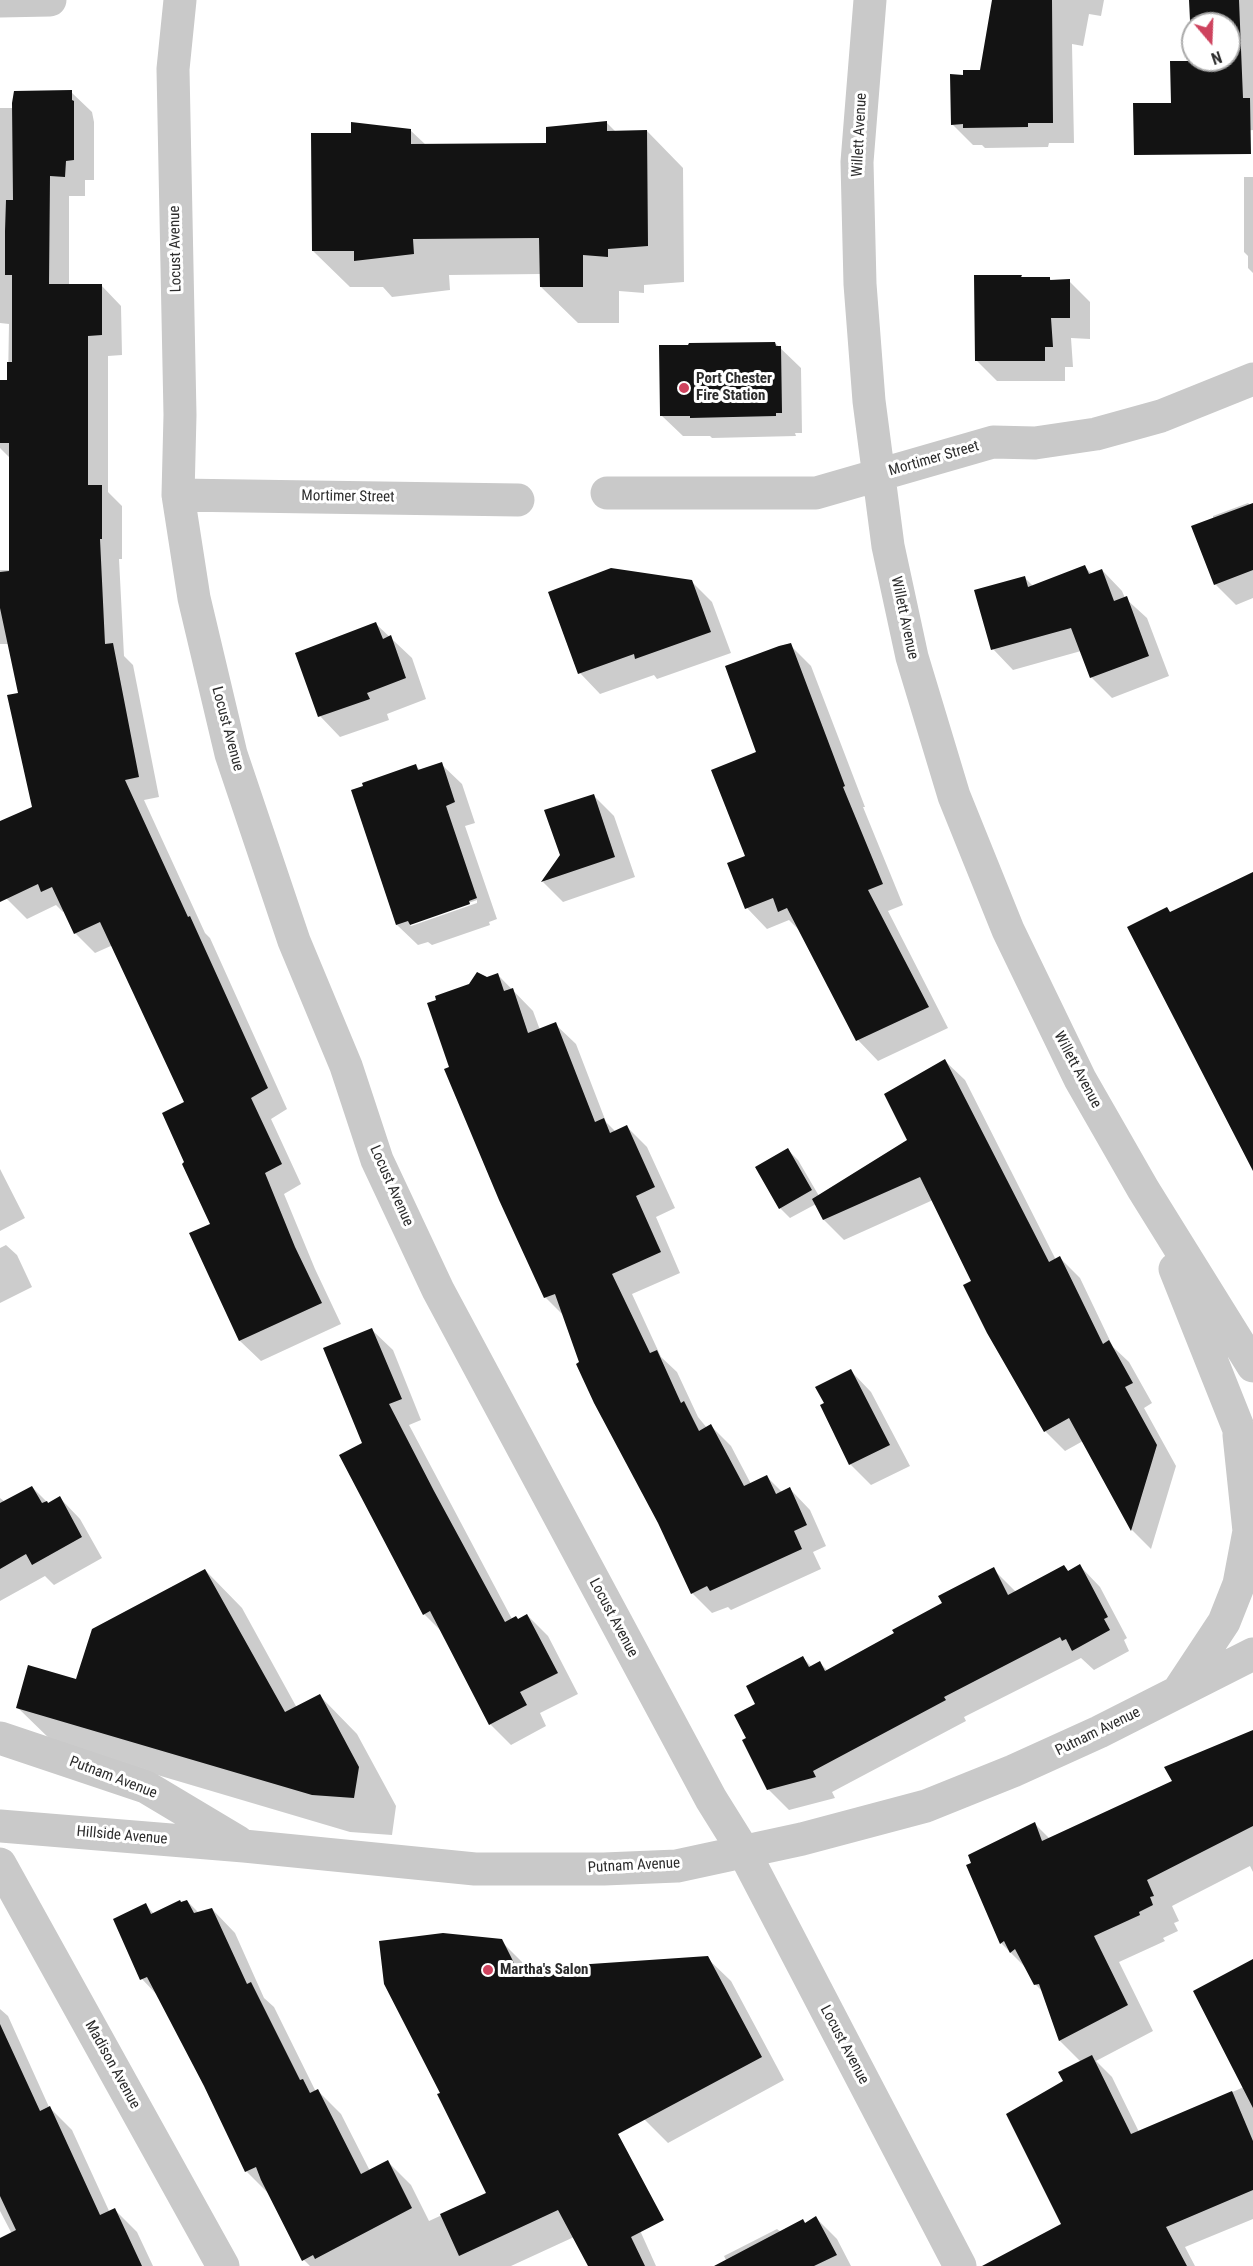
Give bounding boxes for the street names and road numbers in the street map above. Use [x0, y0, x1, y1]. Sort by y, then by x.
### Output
street label: Willett Avenue [849, 92, 871, 178]
street label: Locust Avenue [166, 205, 186, 293]
street label: Mortimer Street [887, 438, 981, 480]
street label: Mortimer Street [301, 487, 395, 507]
street label: Willett Avenue [886, 575, 922, 661]
street label: Locust Avenue [207, 685, 247, 773]
street label: Willett Avenue [1049, 1029, 1105, 1111]
street label: Locust Avenue [365, 1143, 417, 1229]
street label: Locust Avenue [585, 1575, 641, 1661]
street label: Putnam Avenue [1053, 1704, 1143, 1760]
street label: Putnam Avenue [67, 1753, 159, 1803]
street label: Hillside Avenue [76, 1823, 168, 1849]
street label: Putnam Avenue [587, 1855, 681, 1877]
street label: Locust Avenue [816, 2002, 872, 2088]
street label: Madison Avenue [80, 2018, 144, 2112]

